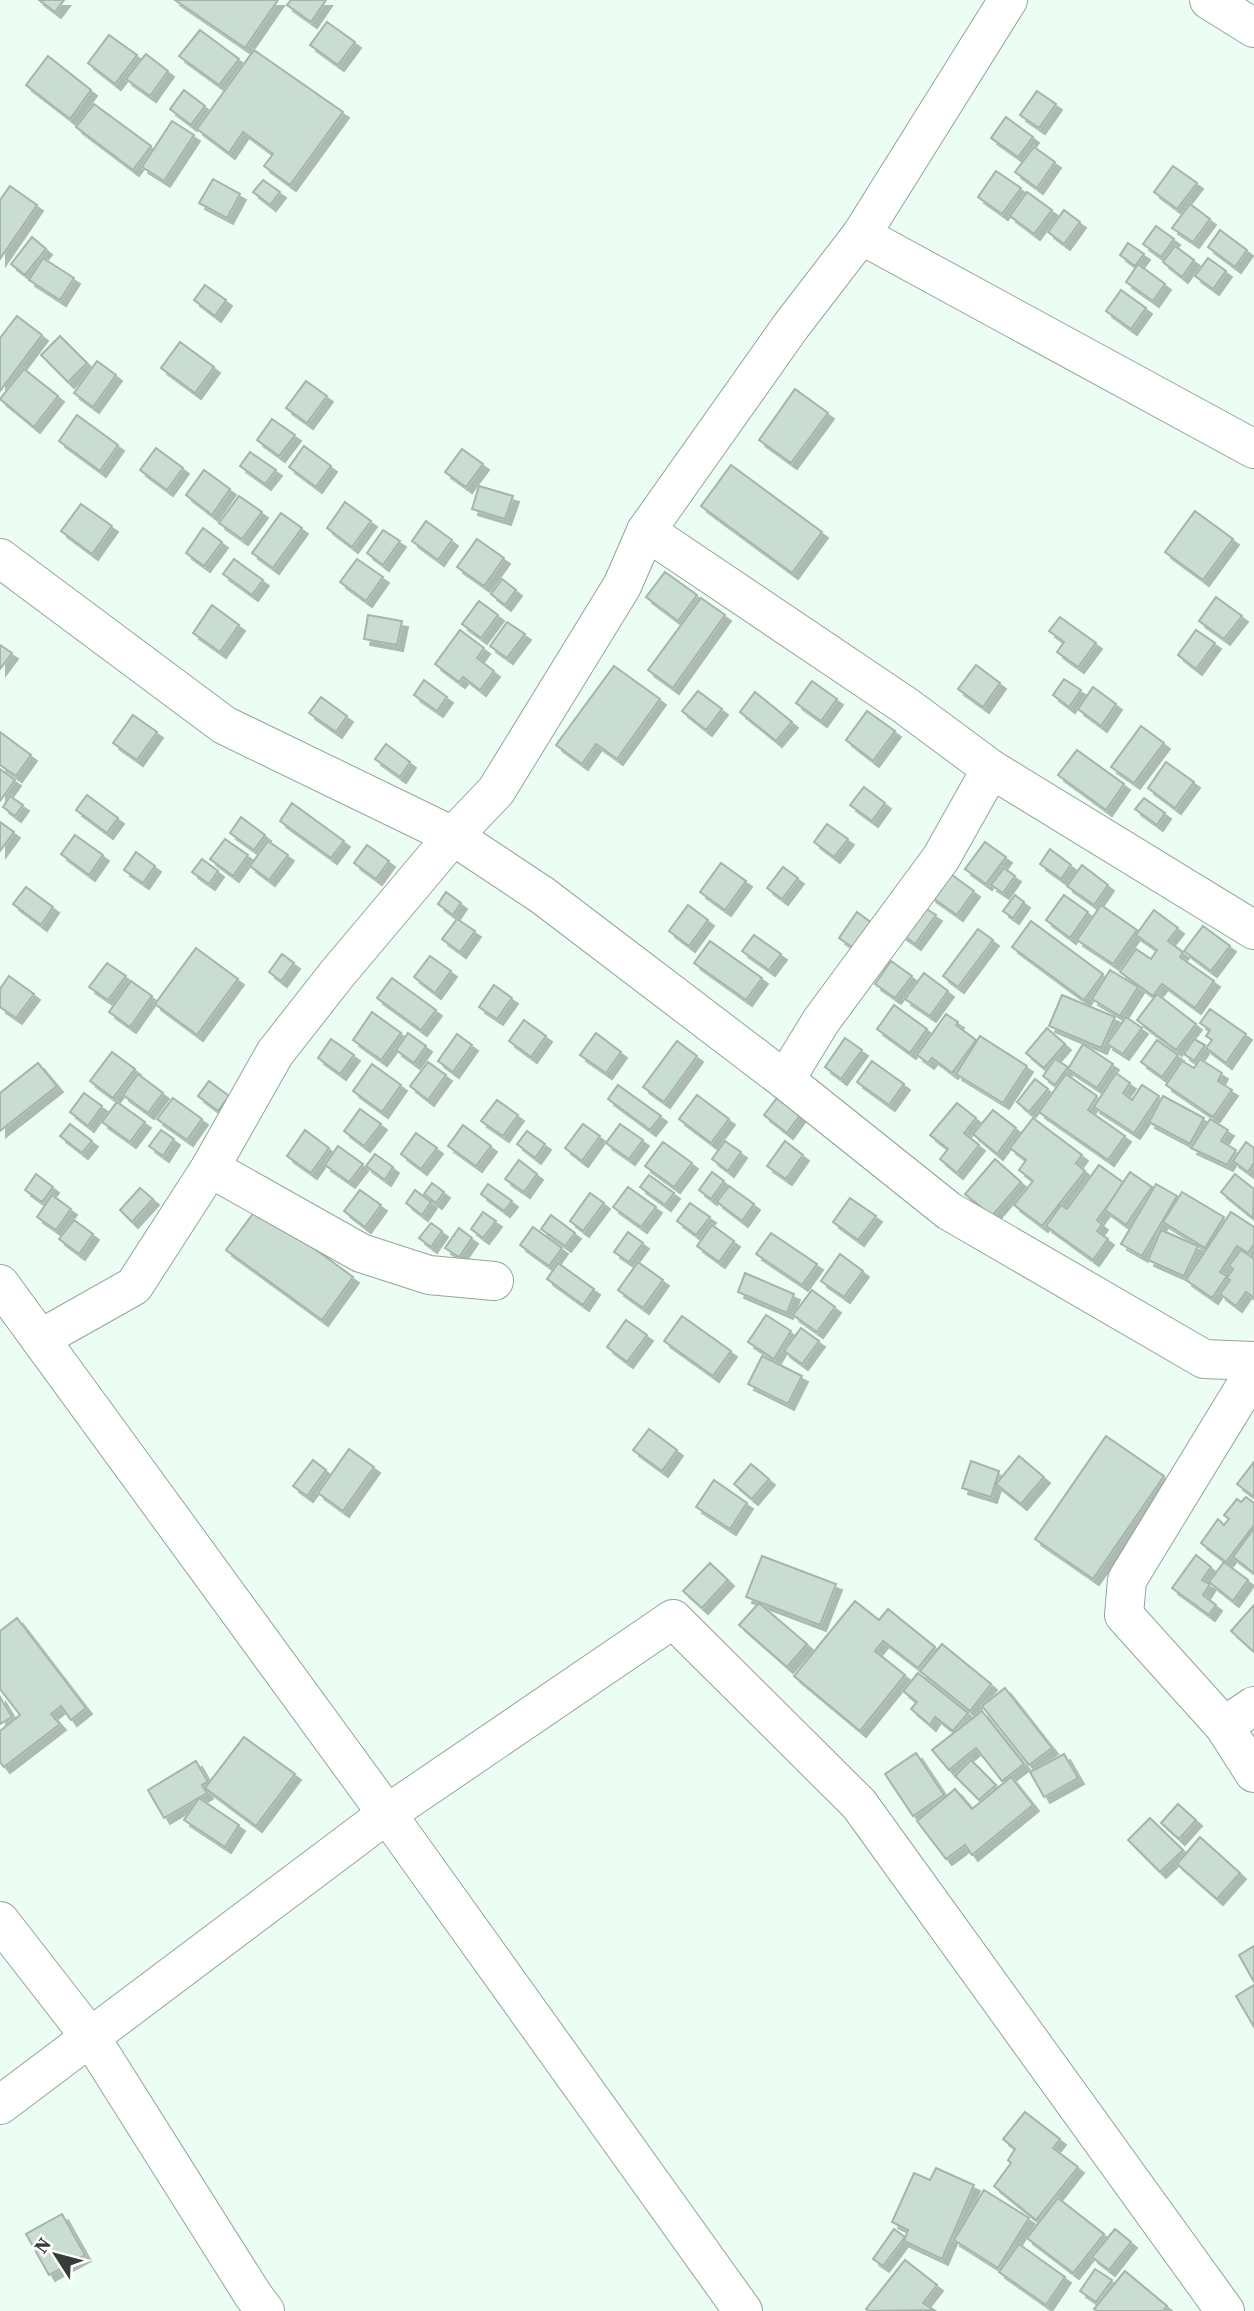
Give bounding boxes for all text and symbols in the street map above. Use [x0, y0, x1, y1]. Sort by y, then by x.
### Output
north arrow [21, 2220, 91, 2290]
text: N [28, 2232, 57, 2258]

